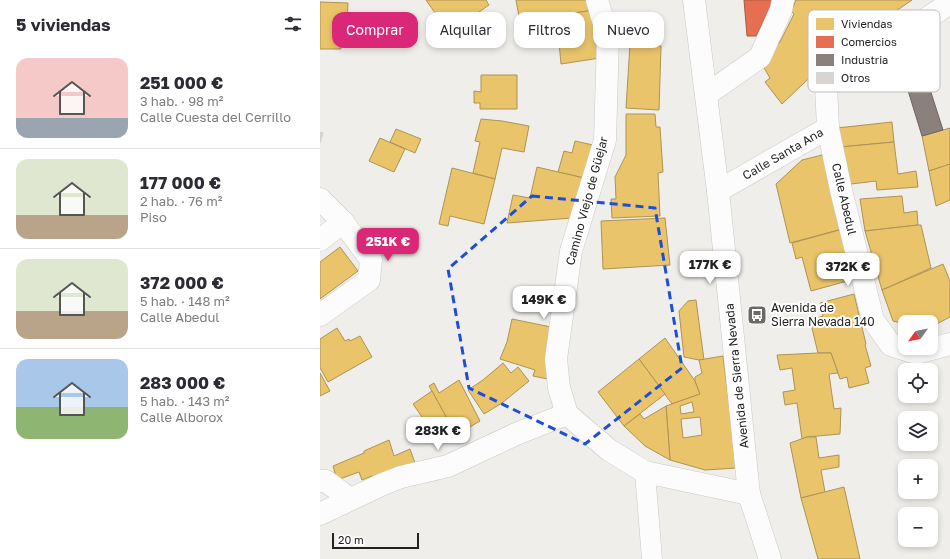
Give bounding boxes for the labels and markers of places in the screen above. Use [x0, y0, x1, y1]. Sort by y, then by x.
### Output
pin: 251K € [355, 228, 421, 262]
pin: 177K € [677, 251, 743, 285]
pin: 372K € [815, 253, 881, 287]
pin: 149K € [511, 286, 577, 320]
place label: Avenida de Sierra Nevada 140 [771, 300, 875, 329]
bus stop icon: Avenida de Sierra Nevada 140 [746, 304, 768, 326]
pin: 283K € [405, 417, 471, 451]

